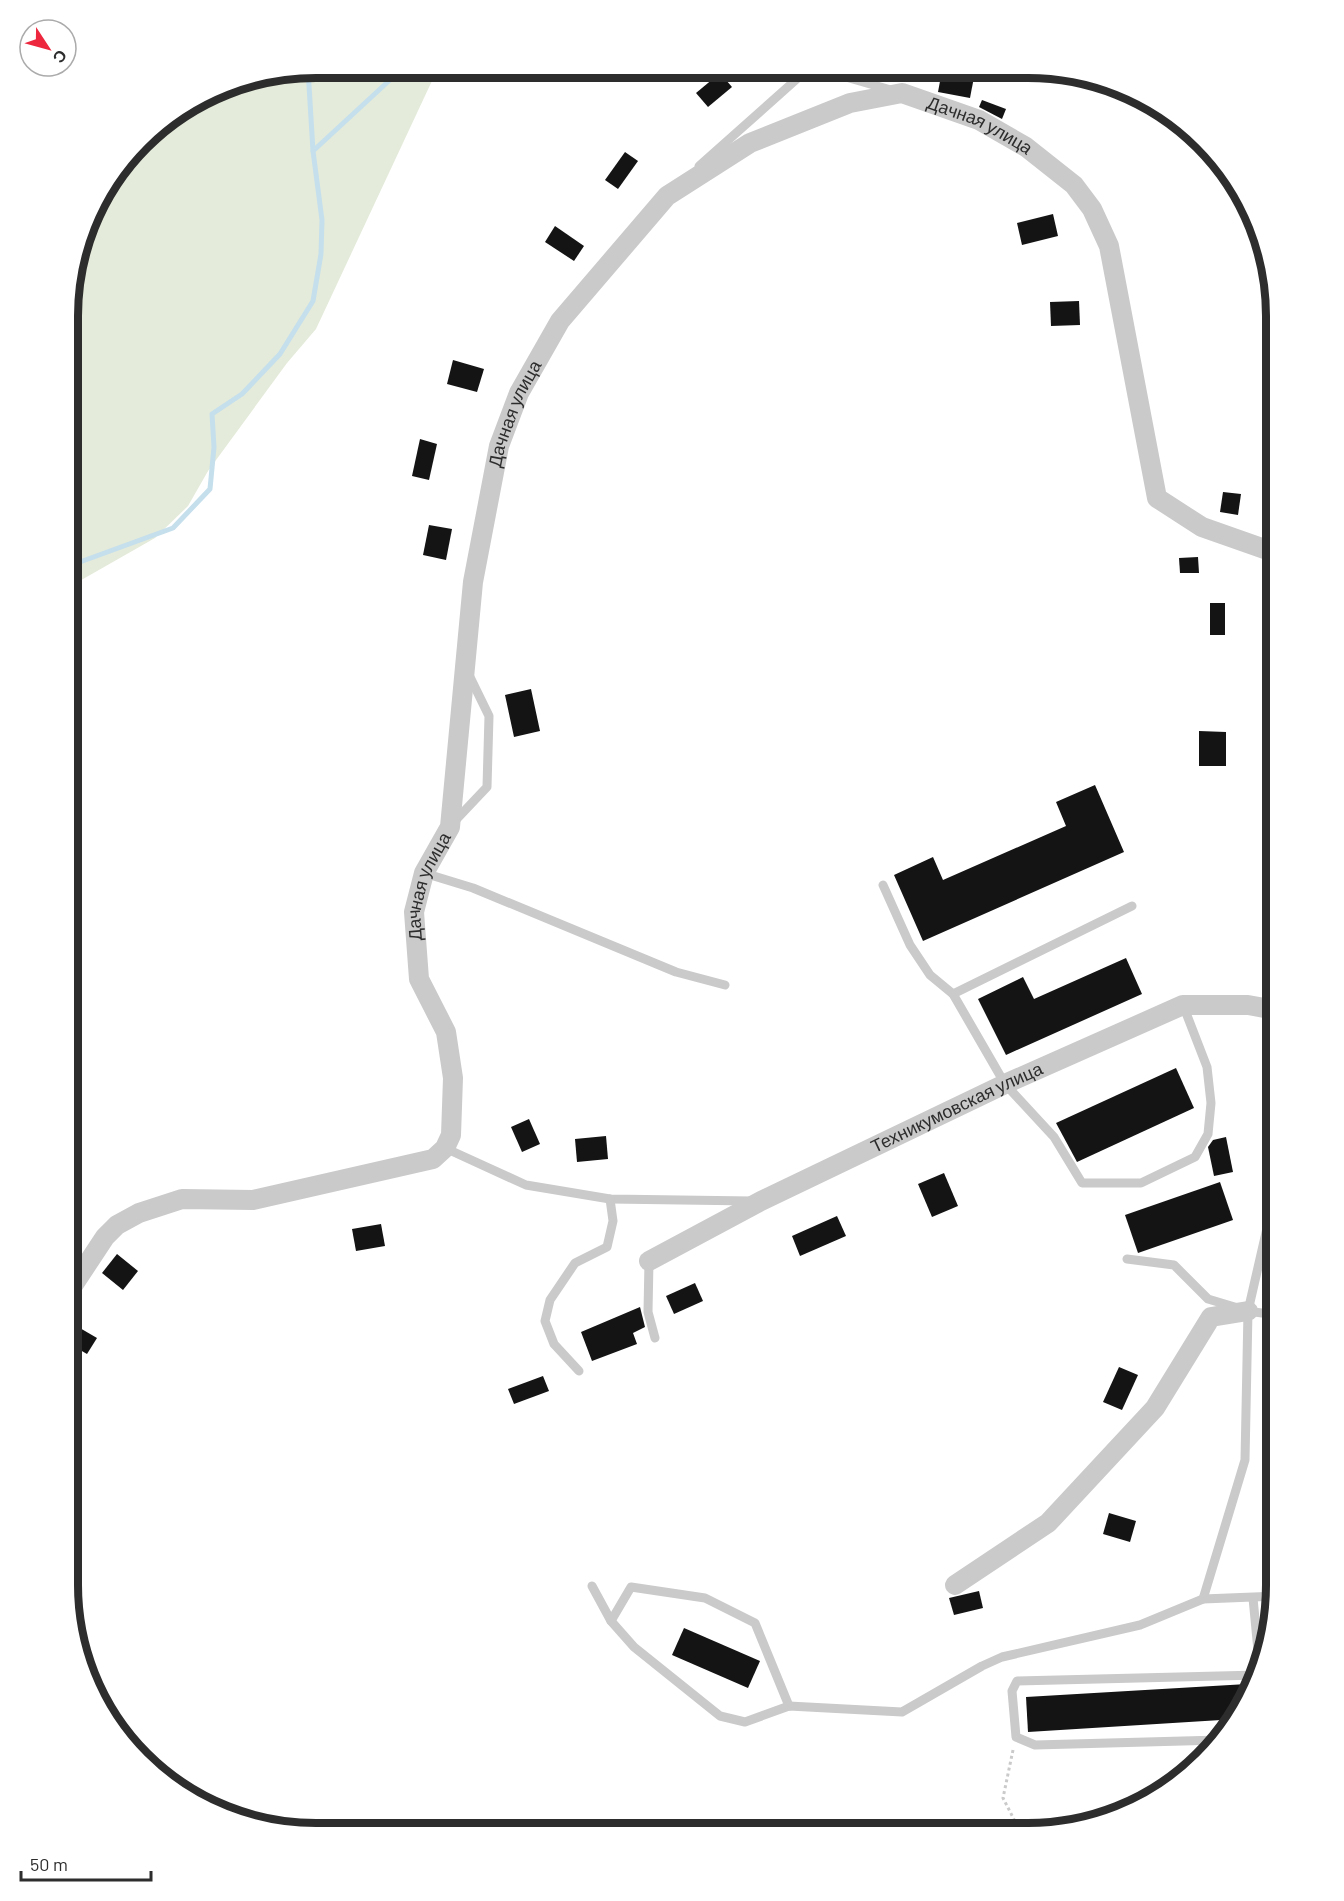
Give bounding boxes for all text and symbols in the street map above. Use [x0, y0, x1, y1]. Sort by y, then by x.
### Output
north arrow [18, 18, 78, 78]
text: С [49, 47, 72, 68]
street label: Дачная улица [924, 91, 1039, 159]
street label: Дачная улица [483, 355, 546, 469]
street label: Дачная улица [402, 827, 455, 942]
street label: Техникумовская улица [867, 1056, 1047, 1157]
scale bar [21, 1844, 152, 1882]
text: 50 m [30, 1853, 68, 1875]

